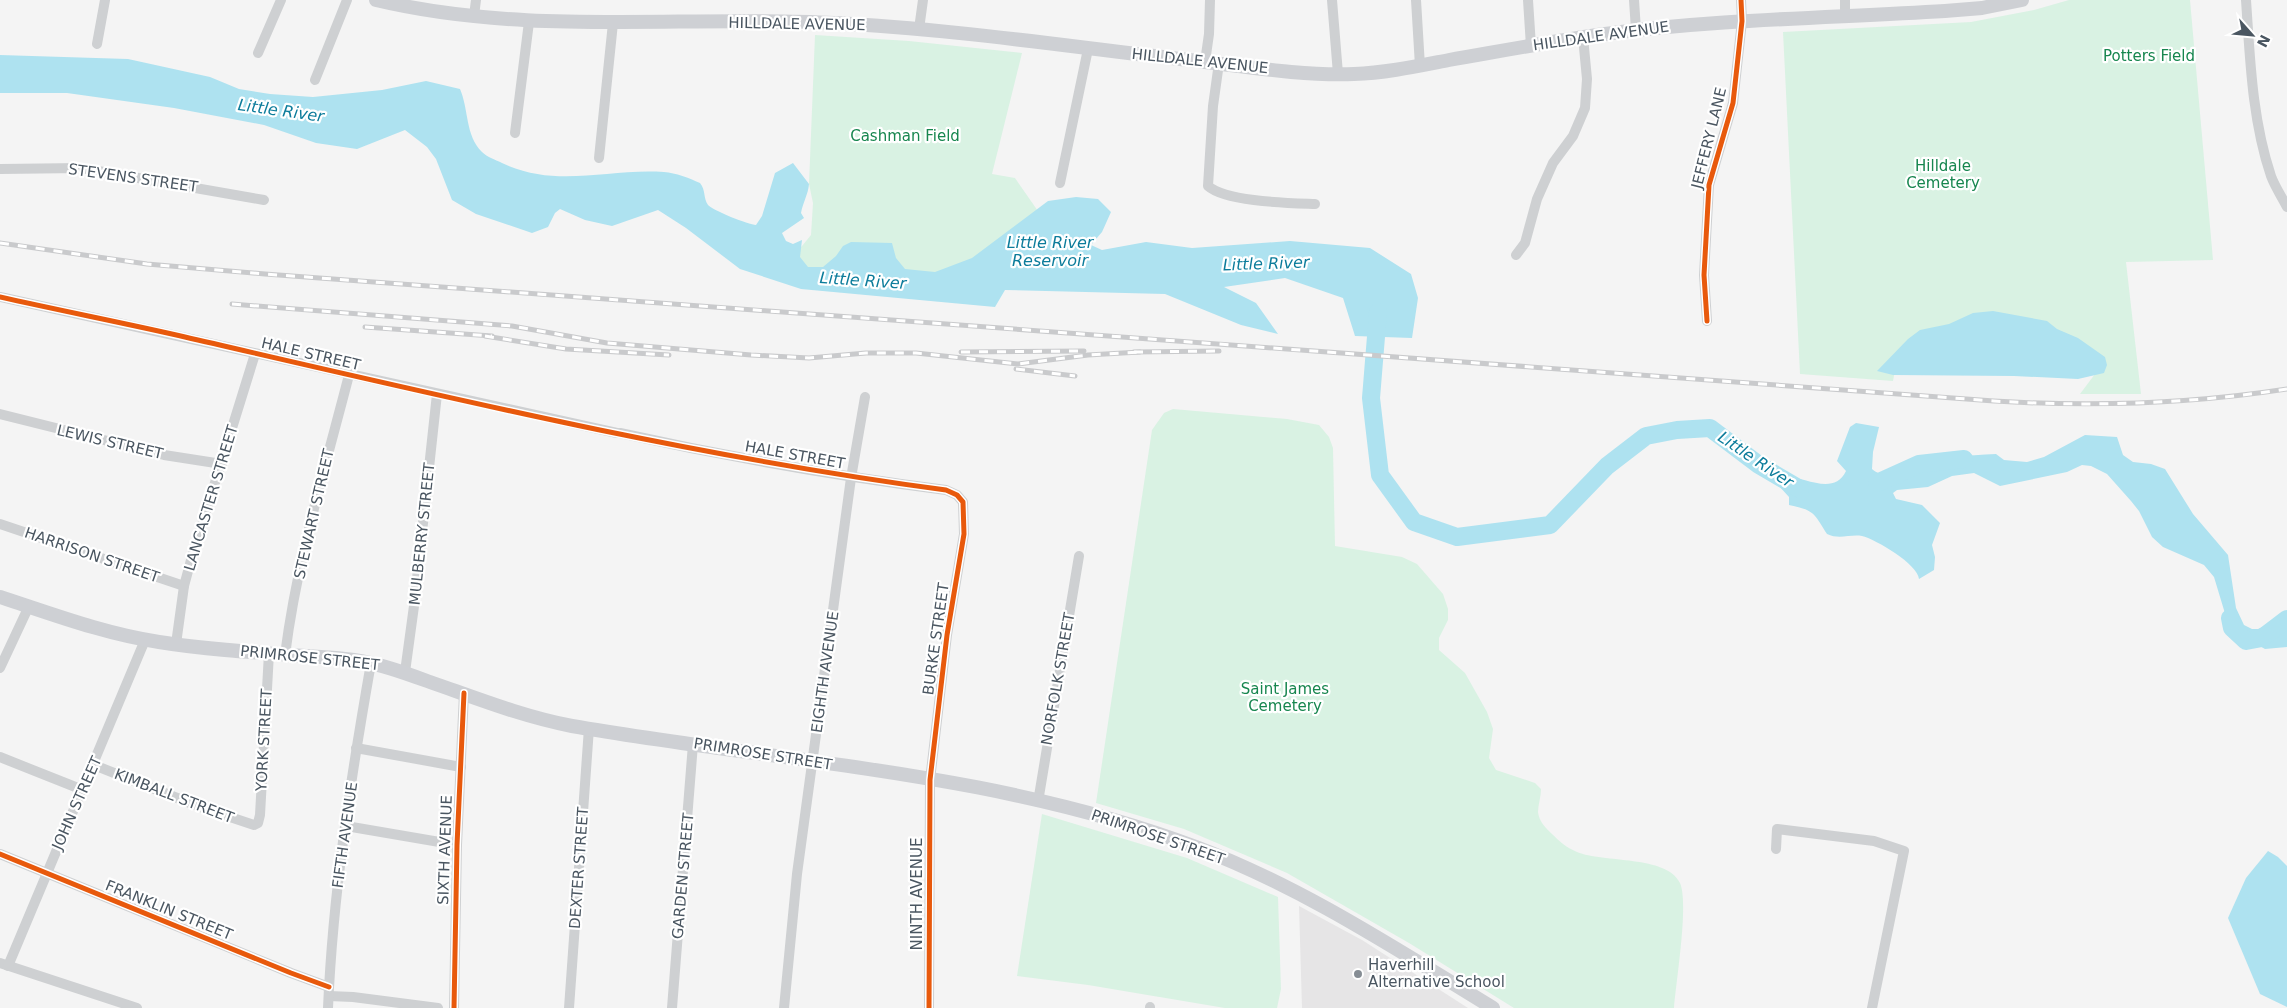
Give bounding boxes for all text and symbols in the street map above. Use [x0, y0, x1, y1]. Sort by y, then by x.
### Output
north arrow [2227, 10, 2277, 60]
street label: HILLDALE AVENUE [728, 14, 866, 34]
street label: HILLDALE AVENUE [1532, 18, 1670, 54]
text: N [2254, 32, 2273, 50]
street label: HILLDALE AVENUE [1131, 45, 1269, 77]
park label: Potters Field [2103, 47, 2195, 65]
street label: JEFFERY LANE [1687, 86, 1730, 191]
water label: Little River [237, 95, 327, 126]
park label: Cashman Field [850, 127, 960, 145]
park label: Hilldale Cemetery [1906, 157, 1980, 192]
street label: STEVENS STREET [67, 160, 200, 196]
water label: Little River Reservoir [1007, 233, 1095, 270]
water label: Little River [1222, 252, 1311, 275]
water label: Little River [819, 268, 908, 293]
street label: HALE STREET [260, 334, 363, 374]
street label: LEWIS STREET [55, 421, 166, 463]
street label: LANCASTER STREET [180, 422, 242, 573]
water label: Little River [1714, 427, 1798, 492]
street label: HALE STREET [744, 437, 847, 473]
street label: STEWART STREET [290, 446, 338, 581]
street label: MULBERRY STREET [406, 461, 439, 606]
street label: HARRISON STREET [22, 523, 163, 587]
street label: BURKE STREET [919, 581, 953, 696]
street label: EIGHTH AVENUE [808, 610, 842, 734]
street label: NORFOLK STREET [1037, 611, 1079, 747]
street label: PRIMROSE STREET [239, 642, 381, 674]
park label: Saint James Cemetery [1241, 680, 1329, 715]
street label: YORK STREET [252, 688, 276, 793]
street label: PRIMROSE STREET [692, 734, 834, 774]
street label: JOHN STREET [48, 753, 106, 854]
street label: KIMBALL STREET [112, 765, 237, 827]
street label: FIFTH AVENUE [329, 781, 361, 889]
street label: SIXTH AVENUE [434, 795, 456, 905]
street label: DEXTER STREET [566, 806, 592, 930]
street label: PRIMROSE STREET [1089, 806, 1228, 869]
street label: GARDEN STREET [669, 811, 698, 940]
street label: NINTH AVENUE [908, 838, 926, 950]
street label: FRANKLIN STREET [103, 876, 236, 944]
place label: Haverhill Alternative School [1368, 956, 1505, 991]
marker: Haverhill Alternative School [1352, 968, 1364, 980]

